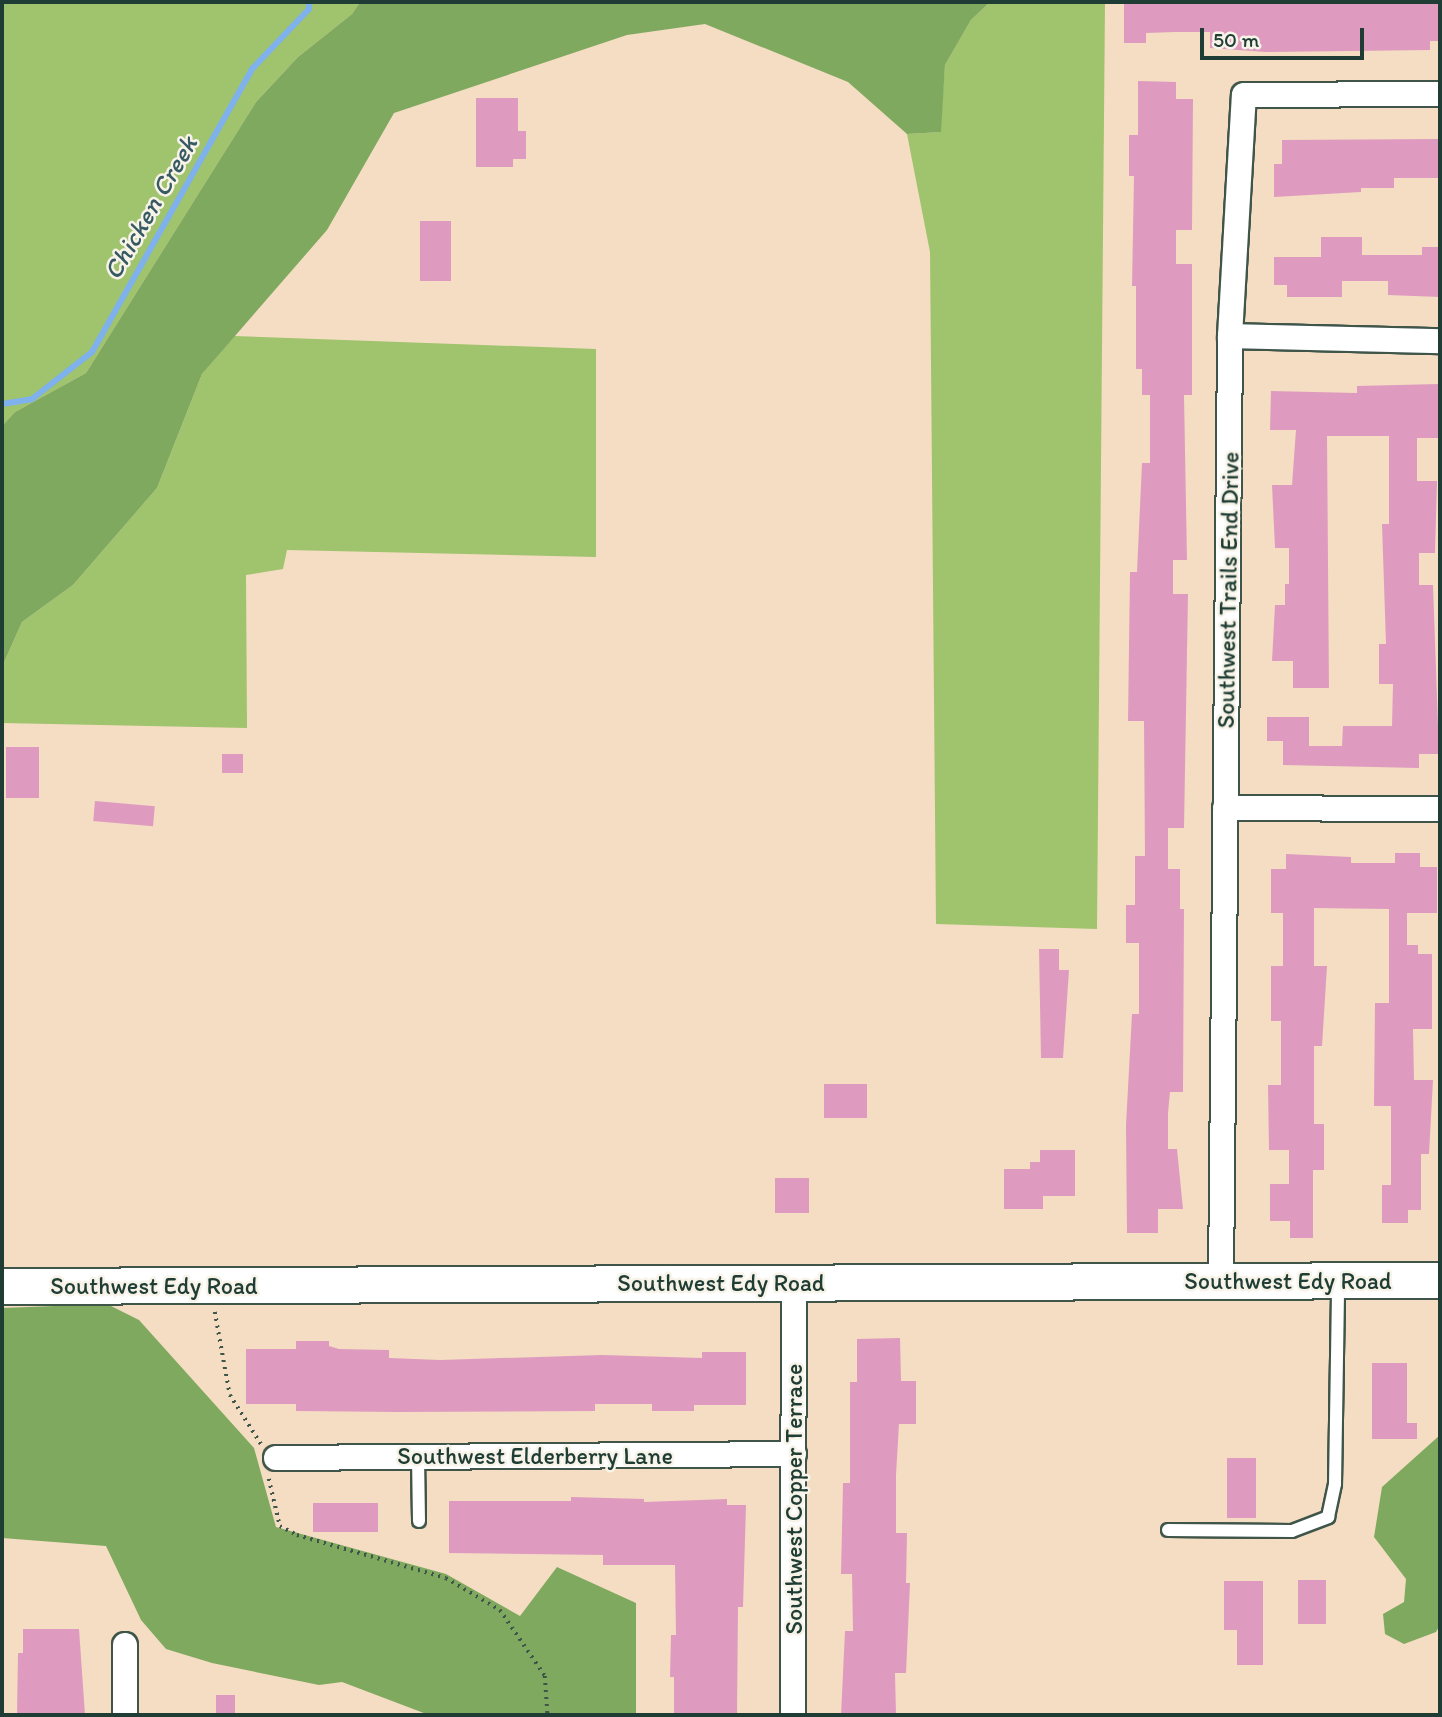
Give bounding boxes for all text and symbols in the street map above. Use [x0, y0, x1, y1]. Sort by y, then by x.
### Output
scale bar [1204, 14, 1368, 58]
text: 50 m [1213, 27, 1259, 52]
water label: Chicken Creek [97, 131, 205, 285]
street label: Southwest Trails End Drive [1211, 452, 1245, 728]
street label: Southwest Edy Road [1184, 1267, 1392, 1295]
street label: Southwest Edy Road [617, 1269, 825, 1297]
street label: Southwest Edy Road [50, 1272, 258, 1300]
street label: Southwest Copper Terrace [780, 1365, 808, 1633]
street label: Southwest Elderberry Lane [397, 1442, 673, 1470]

